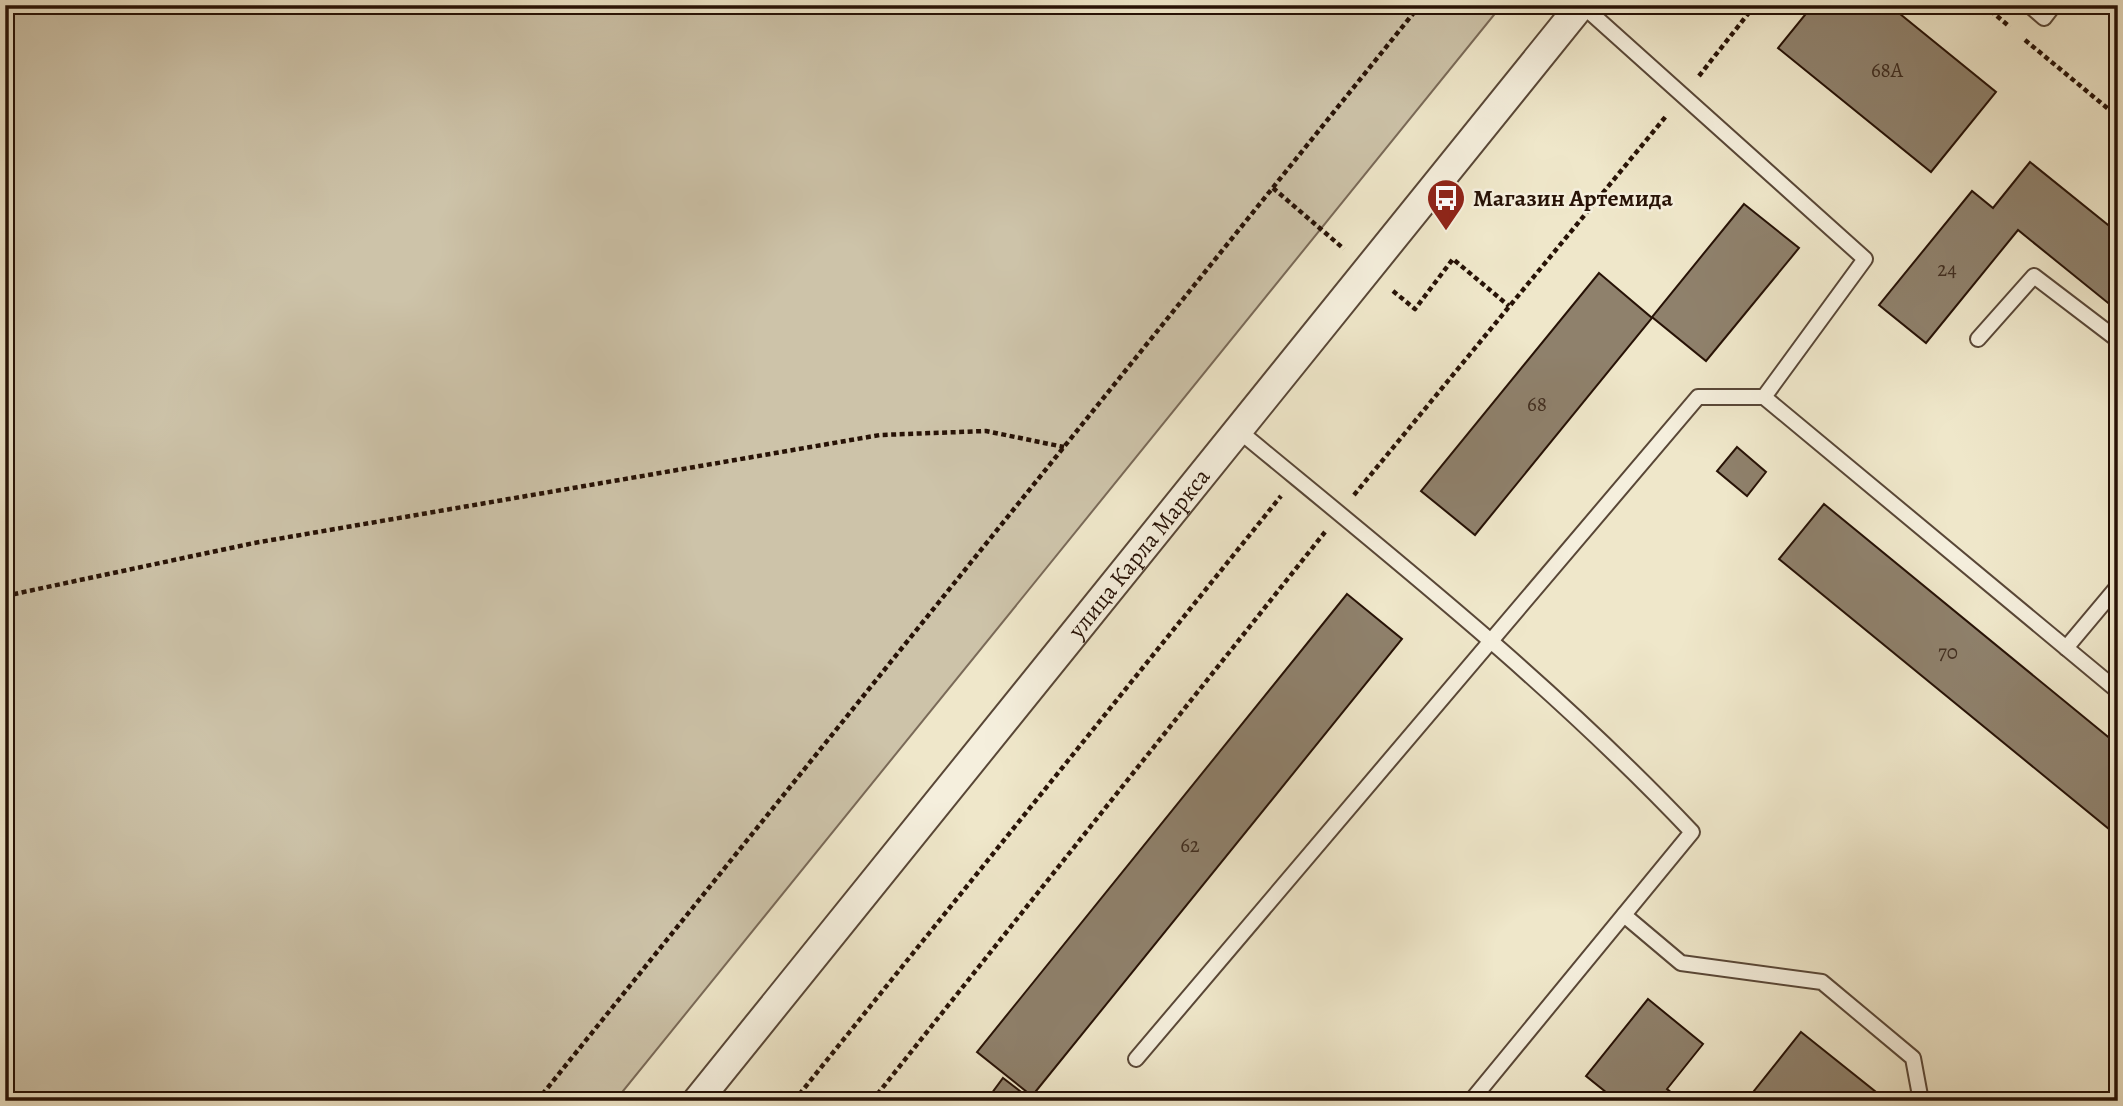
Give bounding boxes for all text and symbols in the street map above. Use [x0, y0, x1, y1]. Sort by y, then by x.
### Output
house number: 68А [1871, 56, 1904, 84]
bus stop icon: Магазин Артемида [1425, 177, 1467, 232]
place label: Магазин Артемида [1473, 182, 1673, 214]
house number: 24 [1937, 255, 1957, 283]
house number: 68 [1527, 390, 1547, 418]
street label: улица Карла Маркса [1060, 461, 1217, 645]
house number: 70 [1938, 638, 1958, 666]
house number: 62 [1180, 831, 1200, 859]

